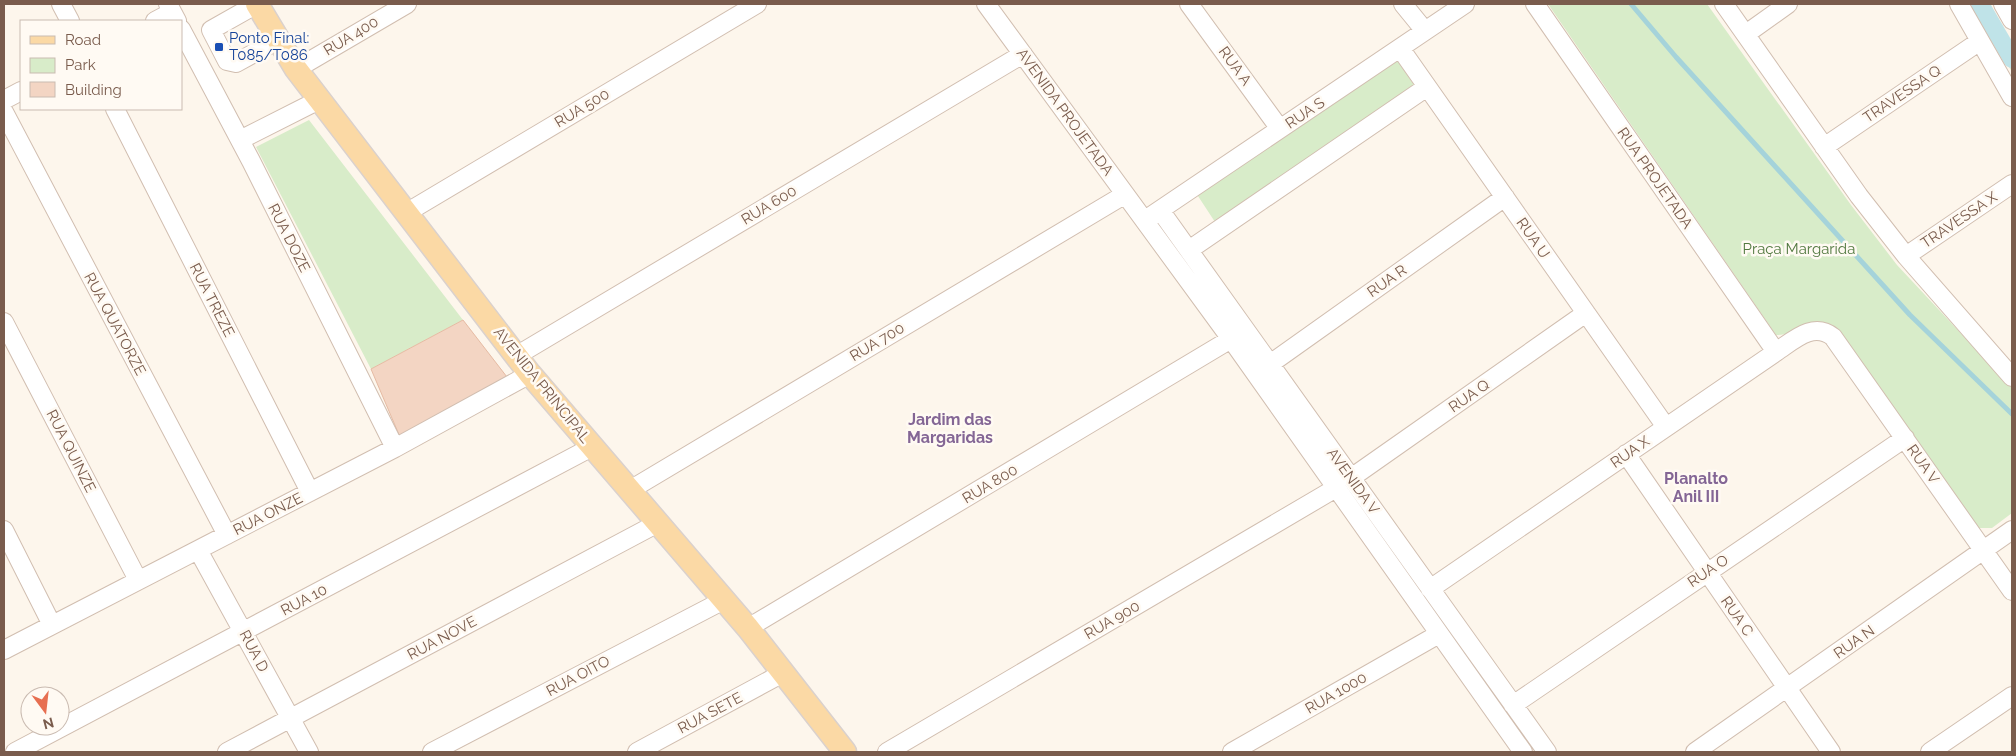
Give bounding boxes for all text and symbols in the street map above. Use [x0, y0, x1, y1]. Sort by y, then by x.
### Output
street label: RUA 400 [320, 13, 382, 59]
legend [20, 20, 182, 110]
place label: Ponto Final: T085/T086 [229, 29, 309, 64]
text: Road [65, 31, 101, 49]
marker: Ponto Final: T085/T086 [213, 41, 225, 53]
street label: RUA A [1215, 43, 1255, 89]
street label: AVENIDA PROJETADA [1013, 45, 1117, 179]
text: Park [65, 56, 96, 74]
street label: TRAVESSA Q [1860, 61, 1944, 127]
text: Building [65, 81, 122, 99]
street label: RUA 500 [551, 85, 613, 131]
street label: RUA S [1282, 93, 1328, 133]
street label: RUA PROJETADA [1613, 124, 1697, 232]
street label: RUA 600 [738, 181, 800, 229]
street label: TRAVESSA X [1917, 188, 2001, 252]
street label: RUA DOZE [264, 201, 314, 275]
street label: RUA U [1513, 214, 1553, 262]
park label: Praça Margarida [1743, 240, 1855, 258]
street label: RUA TREZE [186, 260, 238, 340]
street label: RUA R [1364, 261, 1410, 301]
street label: RUA QUATORZE [80, 270, 150, 378]
street label: RUA 700 [846, 319, 908, 365]
street label: AVENIDA PRINCIPAL [490, 324, 594, 447]
street label: RUA Q [1445, 376, 1493, 416]
street label: RUA QUINZE [42, 407, 100, 495]
district label: Jardim das Margaridas [907, 410, 993, 447]
street label: RUA X [1607, 432, 1653, 472]
street label: RUA V [1903, 441, 1943, 487]
street label: AVENIDA V [1323, 444, 1383, 518]
street label: RUA 800 [959, 460, 1021, 508]
district label: Planalto Anil III [1664, 469, 1728, 506]
street label: RUA ONZE [230, 489, 306, 539]
street label: RUA O [1684, 551, 1732, 591]
street label: RUA 10 [278, 580, 330, 620]
street label: RUA C [1717, 593, 1757, 639]
street label: RUA 900 [1081, 597, 1143, 643]
street label: RUA NOVE [404, 612, 480, 664]
street label: RUA N [1830, 622, 1878, 662]
street label: RUA D [236, 627, 273, 675]
street label: RUA OITO [543, 652, 613, 700]
street label: RUA 1000 [1302, 668, 1370, 718]
north arrow [20, 686, 70, 736]
street label: RUA SETE [675, 688, 745, 738]
text: N [41, 714, 56, 733]

